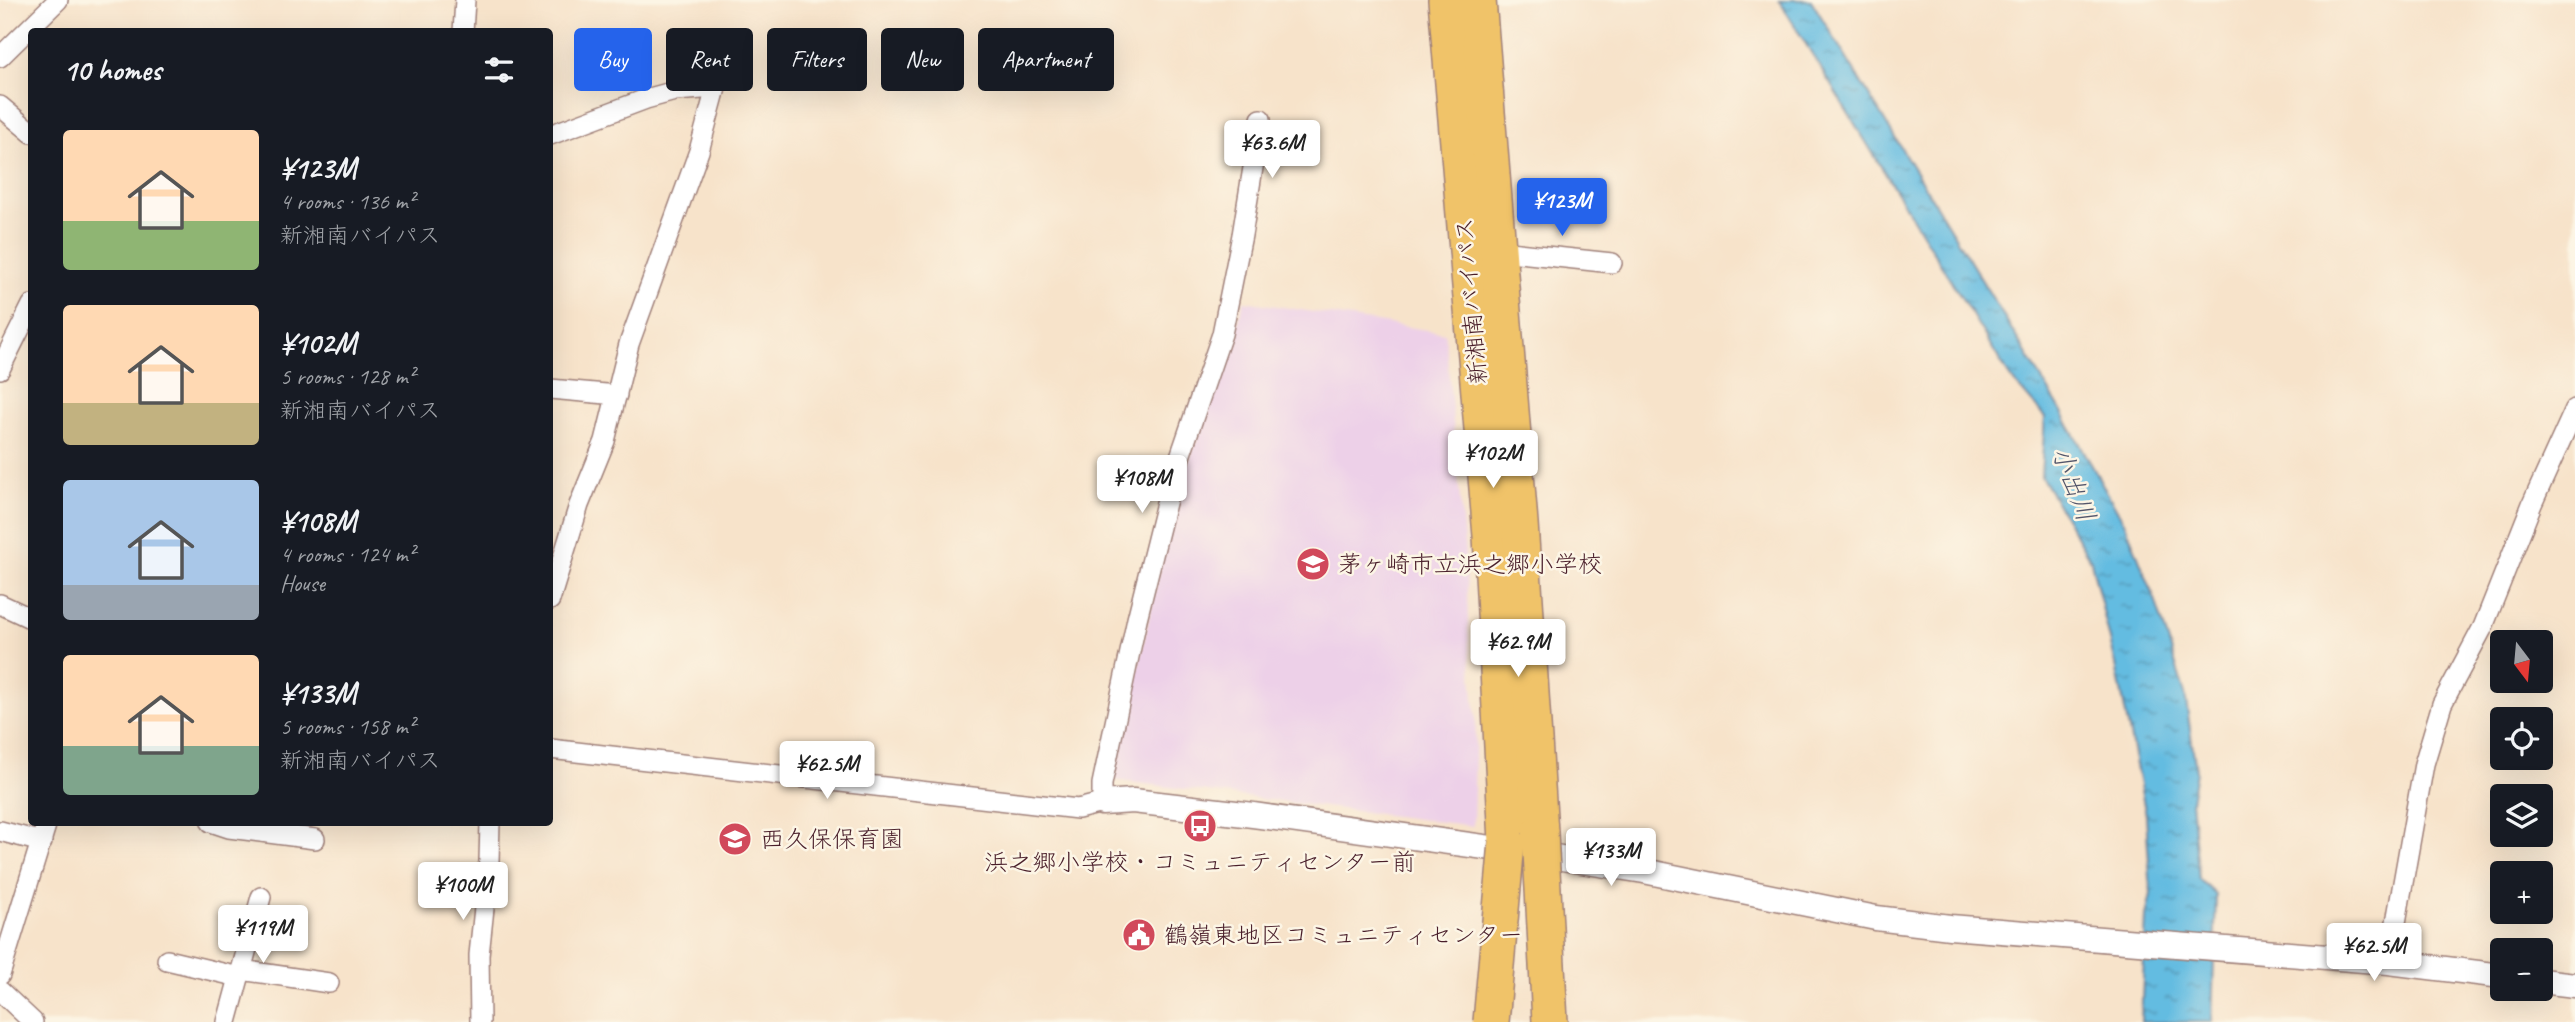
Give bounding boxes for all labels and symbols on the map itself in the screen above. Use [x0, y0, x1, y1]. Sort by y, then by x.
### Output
pin: ¥63.6M [1215, 120, 1329, 180]
pin: ¥123M [1513, 178, 1611, 238]
street label: 新湘南バイパス [1449, 216, 1493, 386]
pin: ¥102M [1444, 430, 1542, 490]
water label: 小出川 [2044, 442, 2103, 527]
pin: ¥108M [1093, 456, 1191, 515]
school or university icon: 茅ヶ崎市立浜之郷小学校 [1294, 545, 1332, 583]
place label: 茅ヶ崎市立浜之郷小学校 [1338, 549, 1602, 579]
pin: ¥62.9M [1461, 620, 1575, 679]
north arrow [2490, 630, 2553, 693]
pin: ¥62.5M [770, 742, 884, 801]
bus stop icon: 浜之郷小学校・コミュニティセンター前 [1181, 807, 1219, 845]
school or university icon: 西久保保育園 [716, 820, 754, 858]
place label: 西久保保育園 [760, 824, 904, 854]
pin: ¥133M [1562, 828, 1660, 888]
place label: 浜之郷小学校・コミュニティセンター前 [984, 847, 1416, 877]
pin: ¥100M [414, 862, 512, 922]
pin: ¥119M [214, 906, 312, 965]
public building icon: 鶴嶺東地区コミュニティセンター [1120, 916, 1158, 954]
place label: 鶴嶺東地区コミュニティセンター [1164, 920, 1523, 950]
pin: ¥62.5M [2317, 923, 2431, 983]

